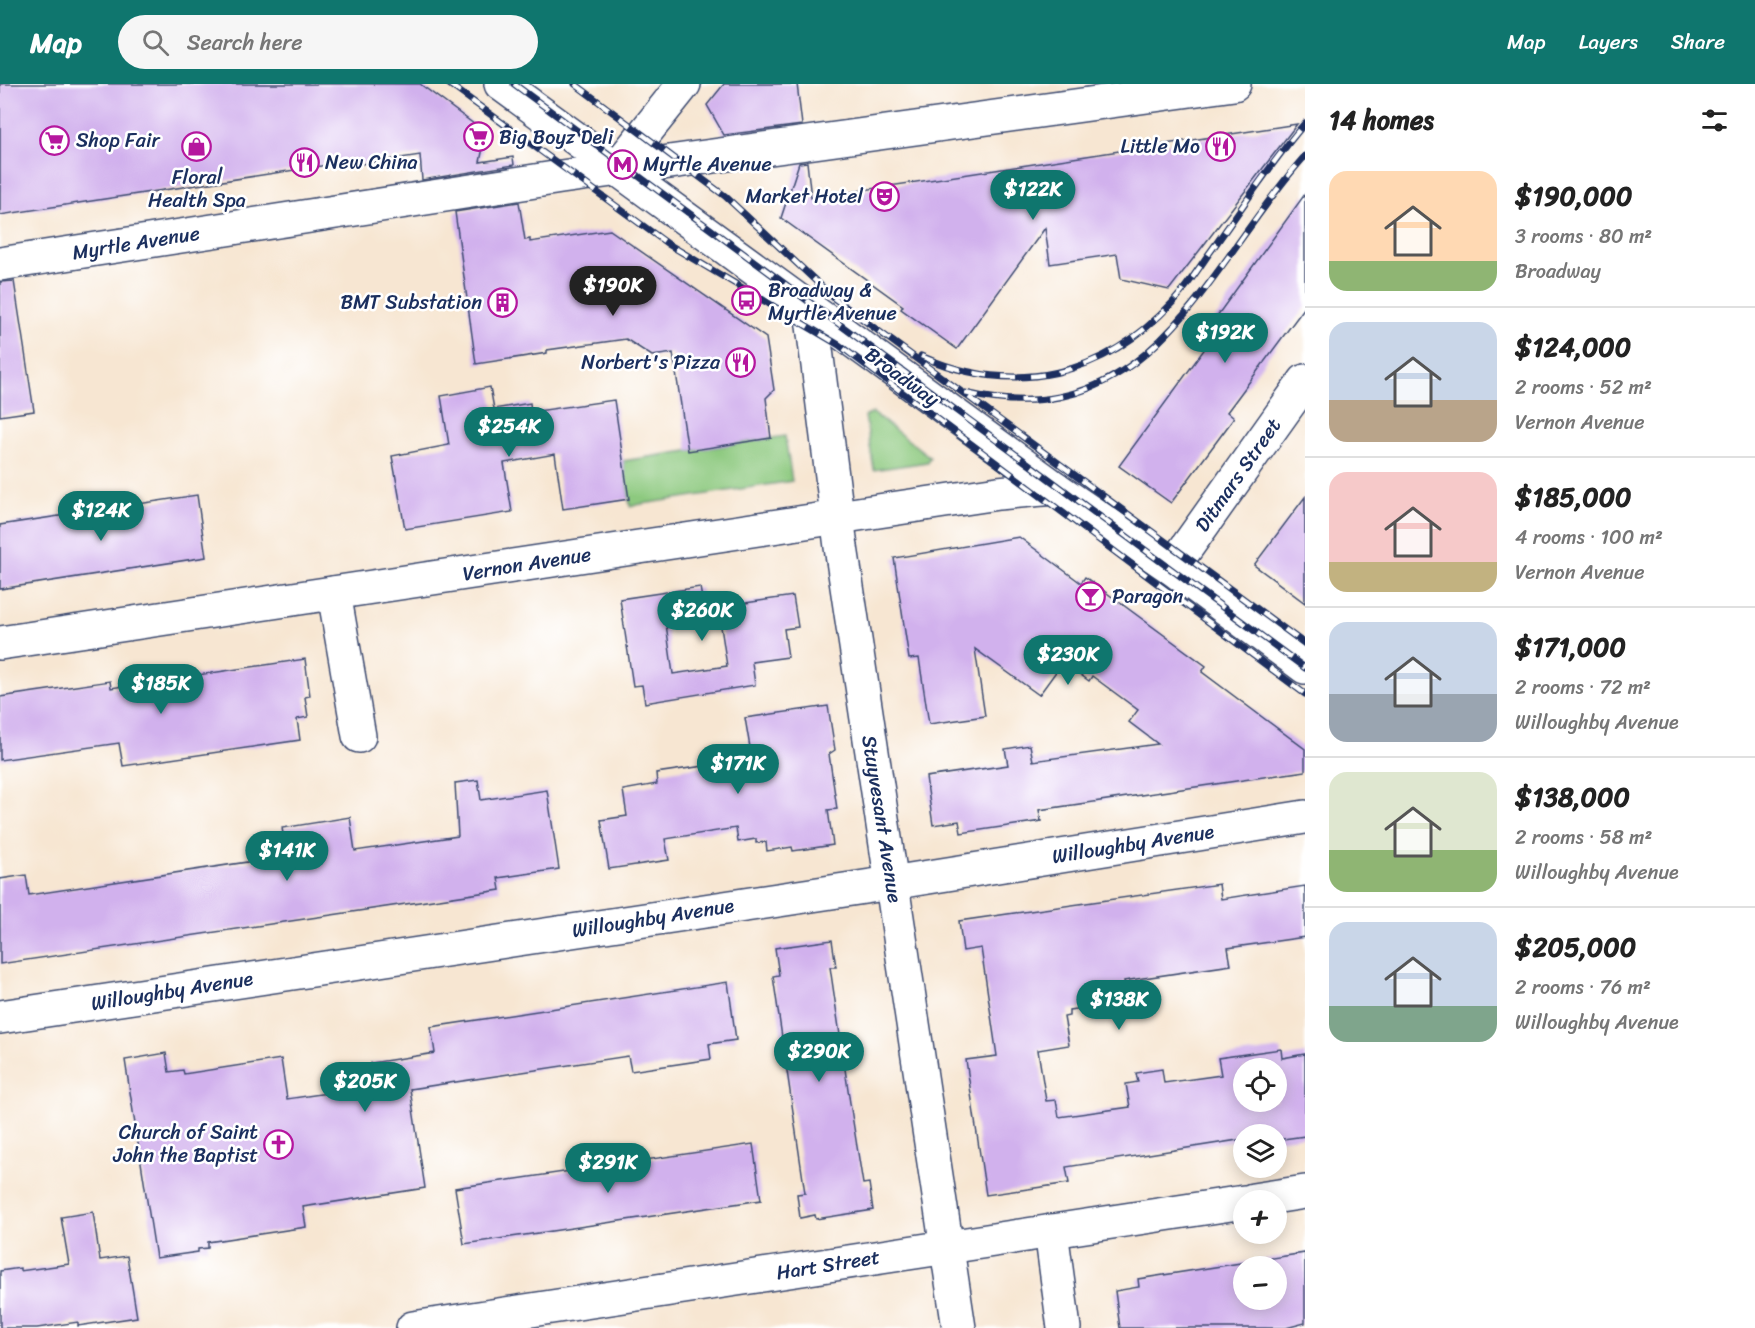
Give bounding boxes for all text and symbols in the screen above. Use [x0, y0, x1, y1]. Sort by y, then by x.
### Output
search box [118, 15, 538, 69]
text: Map [30, 18, 82, 67]
text: Search here [187, 23, 303, 62]
text: Map [1507, 23, 1546, 61]
text: Layers [1579, 23, 1638, 61]
text: Share [1671, 23, 1725, 61]
icon: search [139, 26, 172, 59]
text: 14 homes [1329, 97, 1434, 143]
icon: filters [1698, 104, 1731, 137]
place label: Big Boyz Deli [499, 120, 615, 155]
supermarket icon: Big Boyz Deli [462, 121, 494, 153]
place label: Shop Fair [76, 123, 160, 158]
supermarket icon: Shop Fair [39, 124, 71, 156]
place label: Little Mo [1121, 129, 1200, 164]
shop icon: Floral Health Spa [181, 130, 213, 162]
restaurant icon: Little Mo [1205, 130, 1237, 162]
place label: New China [325, 145, 418, 180]
restaurant icon: New China [288, 146, 320, 178]
place label: Myrtle Avenue [643, 147, 772, 182]
metro station icon: Myrtle Avenue [606, 148, 638, 180]
place label: Floral Health Spa [148, 160, 246, 218]
pin: $122K [991, 170, 1075, 221]
text: $122K [1004, 172, 1062, 207]
text: $190,000 [1515, 173, 1632, 219]
place label: Market Hotel [746, 179, 864, 214]
theatre icon: Market Hotel [868, 180, 900, 212]
icon: home [1377, 195, 1449, 267]
street label: Myrtle Avenue [70, 216, 202, 270]
text: 3 rooms · 80 m² [1515, 219, 1652, 254]
text: Broadway [1515, 254, 1601, 289]
pin: $190K [571, 266, 655, 317]
text: $190K [583, 268, 643, 303]
place label: Broadway & Myrtle Avenue [768, 273, 897, 331]
place label: BMT Substation [340, 285, 482, 320]
bus stop icon: Broadway & Myrtle Avenue [731, 285, 763, 317]
building icon: BMT Substation [487, 286, 519, 318]
pin: $192K [1183, 313, 1267, 364]
text: $192K [1196, 315, 1254, 350]
text: $124,000 [1515, 324, 1631, 370]
street label: Broadway [857, 338, 947, 417]
place label: Norbert's Pizza [581, 345, 721, 380]
restaurant icon: Norbert's Pizza [725, 346, 757, 378]
icon: home [1377, 346, 1449, 418]
text: 2 rooms · 52 m² [1515, 370, 1652, 405]
text: Vernon Avenue [1515, 405, 1645, 440]
pin: $254K [467, 407, 551, 458]
text: $254K [478, 409, 540, 444]
street label: Ditmars Street [1186, 410, 1291, 540]
text: $185,000 [1515, 474, 1632, 520]
pin: $124K [59, 491, 143, 542]
text: $124K [72, 493, 130, 528]
icon: home [1377, 496, 1449, 568]
text: 4 rooms · 100 m² [1515, 520, 1663, 555]
street label: Vernon Avenue [460, 537, 594, 591]
text: Vernon Avenue [1515, 555, 1645, 590]
place label: Paragon [1112, 579, 1183, 614]
bar icon: Paragon [1075, 580, 1107, 612]
pin: $260K [660, 591, 744, 642]
text: $260K [671, 593, 733, 628]
text: $171,000 [1515, 624, 1626, 670]
pin: $230K [1026, 635, 1110, 686]
text: $230K [1038, 637, 1098, 672]
icon: home [1377, 646, 1449, 718]
pin: $185K [119, 664, 203, 715]
text: $185K [132, 666, 190, 701]
text: 2 rooms · 72 m² [1515, 670, 1651, 705]
text: Willoughby Avenue [1515, 705, 1679, 740]
street label: Stuyvesant Avenue [851, 733, 913, 906]
pin: $171K [696, 744, 780, 795]
text: $171K [711, 746, 765, 781]
text: $138,000 [1515, 774, 1630, 820]
icon: home [1377, 796, 1449, 868]
street label: Willoughby Avenue [1049, 814, 1217, 874]
text: 2 rooms · 58 m² [1515, 820, 1652, 855]
pin: $141K [245, 831, 329, 882]
text: $141K [259, 833, 315, 868]
text: Willoughby Avenue [1515, 855, 1679, 890]
street label: Willoughby Avenue [569, 888, 737, 948]
text: $205,000 [1515, 924, 1636, 970]
icon: home [1377, 946, 1449, 1018]
street label: Willoughby Avenue [88, 961, 256, 1021]
text: 2 rooms · 76 m² [1515, 970, 1651, 1005]
pin: $138K [1077, 980, 1161, 1031]
text: $138K [1090, 982, 1148, 1017]
text: Willoughby Avenue [1515, 1005, 1679, 1040]
pin: $290K [777, 1032, 861, 1083]
text: $290K [788, 1034, 850, 1069]
map controls [1233, 1058, 1287, 1310]
button: locate [1233, 1058, 1287, 1112]
pin: $205K [323, 1062, 407, 1113]
text: $205K [334, 1064, 396, 1099]
place label: Church of Saint John the Baptist [112, 1115, 258, 1173]
button: layers [1233, 1124, 1287, 1178]
church icon: Church of Saint John the Baptist [263, 1128, 295, 1160]
pin: $291K [566, 1143, 650, 1194]
text: $291K [579, 1145, 637, 1180]
button: + [1233, 1190, 1287, 1244]
street label: Hart Street [774, 1240, 883, 1290]
button: − [1233, 1256, 1287, 1310]

